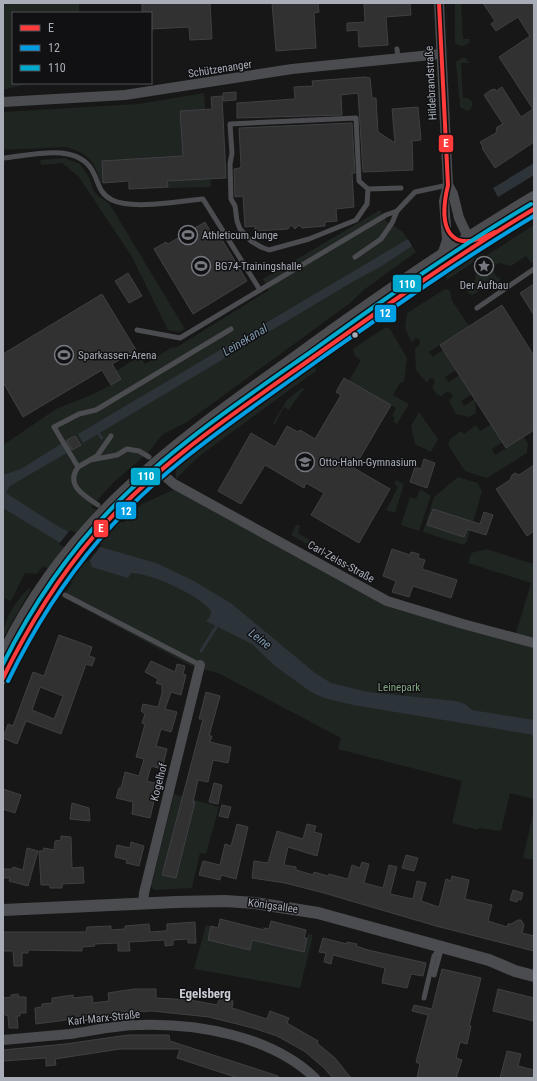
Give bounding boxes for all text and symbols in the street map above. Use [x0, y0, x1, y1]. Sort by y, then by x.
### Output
legend [12, 12, 152, 84]
text: E [48, 21, 54, 35]
text: 12 [48, 41, 60, 55]
street label: Hildebrandstraße [423, 45, 439, 121]
street label: Schützenanger [187, 57, 253, 80]
text: 110 [48, 61, 66, 75]
line badge: E [438, 134, 454, 153]
text: E [443, 137, 449, 150]
sports icon: Athleticum Junge [177, 224, 199, 246]
place label: Athleticum Junge [202, 229, 278, 242]
sports icon: BG74-Trainingshalle [190, 255, 212, 277]
place icon: Der Aufbau [473, 255, 495, 277]
place label: BG74-Trainingshalle [215, 260, 302, 273]
line badge: 110 [392, 274, 422, 293]
text: 110 [399, 278, 416, 291]
place label: Der Aufbau [460, 279, 508, 292]
line badge: 12 [374, 304, 397, 323]
text: 12 [379, 307, 391, 320]
water label: Leinekanal [220, 321, 270, 359]
unlabelled marker [350, 330, 360, 340]
sports icon: Sparkassen-Arena [53, 344, 75, 366]
place label: Sparkassen-Arena [78, 349, 157, 362]
school or university icon: Otto-Hahn-Gymnasium [294, 451, 316, 473]
place label: Otto-Hahn-Gymnasium [319, 456, 417, 469]
line badge: 110 [130, 467, 161, 486]
text: 110 [138, 470, 155, 483]
line badge: 12 [115, 501, 137, 520]
text: 12 [120, 505, 132, 518]
line badge: E [93, 519, 109, 538]
text: E [98, 522, 104, 535]
street label: Carl-Zeiss-Straße [305, 538, 377, 586]
water label: Leine [246, 626, 275, 652]
park label: Leinepark [378, 681, 420, 694]
street label: Kogelhof [148, 761, 170, 802]
street label: Königsallee [247, 896, 299, 916]
district label: Egelsberg [179, 986, 231, 1001]
street label: Karl-Marx-Straße [67, 1008, 141, 1028]

